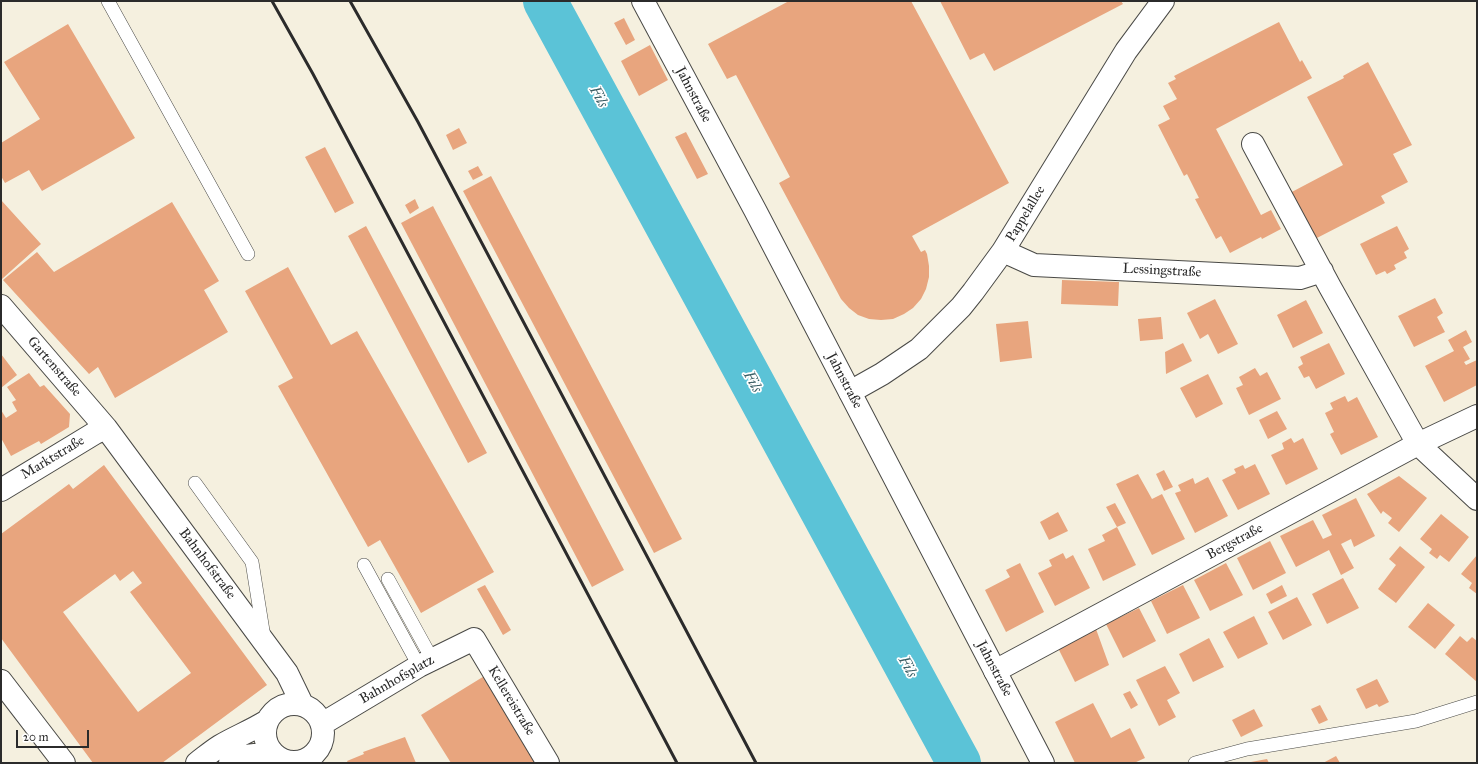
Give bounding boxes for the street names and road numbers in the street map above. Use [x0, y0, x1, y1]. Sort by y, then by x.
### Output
street label: Jahnstraße [671, 64, 715, 126]
street label: Pappelallee [1003, 183, 1049, 245]
street label: Lessingstraße [1122, 261, 1202, 281]
street label: Gartenstraße [23, 334, 85, 400]
street label: Jahnstraße [822, 350, 866, 412]
street label: Marktstraße [18, 432, 88, 484]
street label: Bergstraße [1204, 520, 1266, 564]
street label: Bahnhofstraße [175, 525, 239, 603]
street label: Jahnstraße [972, 638, 1016, 700]
street label: Bahnhofsplatz [357, 652, 437, 708]
street label: Kellereistraße [484, 663, 538, 739]

